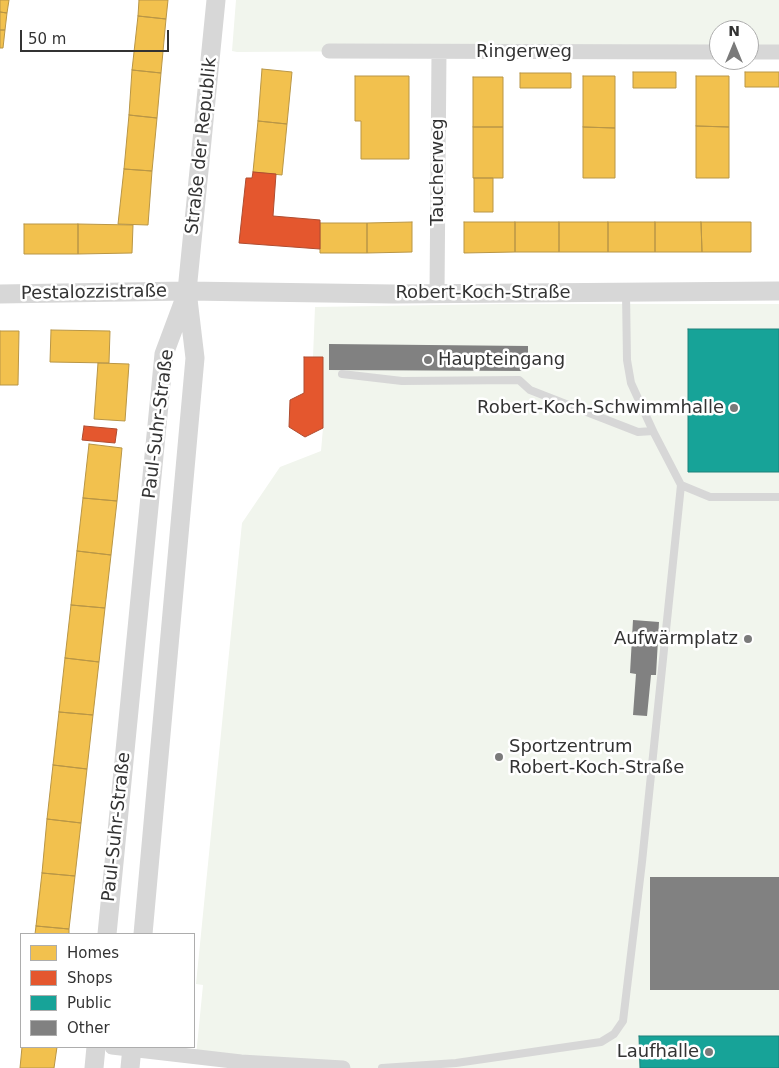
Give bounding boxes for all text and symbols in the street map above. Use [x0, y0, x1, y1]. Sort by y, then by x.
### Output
scale bar [22, 20, 171, 52]
north arrow [709, 20, 759, 70]
text: N [728, 23, 740, 39]
text: 50 m [28, 30, 66, 48]
street label: Ringerweg [476, 41, 572, 63]
street label: Straße der Republik [182, 56, 222, 236]
street label: Taucherweg [427, 118, 449, 226]
street label: Pestalozzistraße [21, 281, 167, 305]
street label: Robert-Koch-Straße [395, 282, 571, 304]
street label: Paul-Suhr-Straße [139, 348, 179, 500]
place label: Haupteingang [438, 349, 565, 371]
marker: Haupteingang [422, 354, 434, 366]
place label: Robert-Koch-Schwimmhalle [477, 397, 724, 419]
marker: Robert-Koch-Schwimmhalle [728, 402, 740, 414]
place label: Aufwärmplatz [614, 628, 738, 650]
marker: Aufwärmplatz [742, 633, 754, 645]
place label: Sportzentrum Robert-Koch-Straße [509, 736, 684, 779]
street label: Paul-Suhr-Straße [98, 751, 136, 903]
marker: Sportzentrum Robert-Koch-Straße [493, 751, 505, 763]
legend [20, 933, 195, 1048]
text: Homes [67, 944, 119, 962]
text: Shops [67, 969, 113, 987]
text: Public [67, 994, 111, 1012]
text: Other [67, 1019, 110, 1037]
place label: Laufhalle [617, 1041, 699, 1063]
marker: Laufhalle [703, 1046, 715, 1058]

